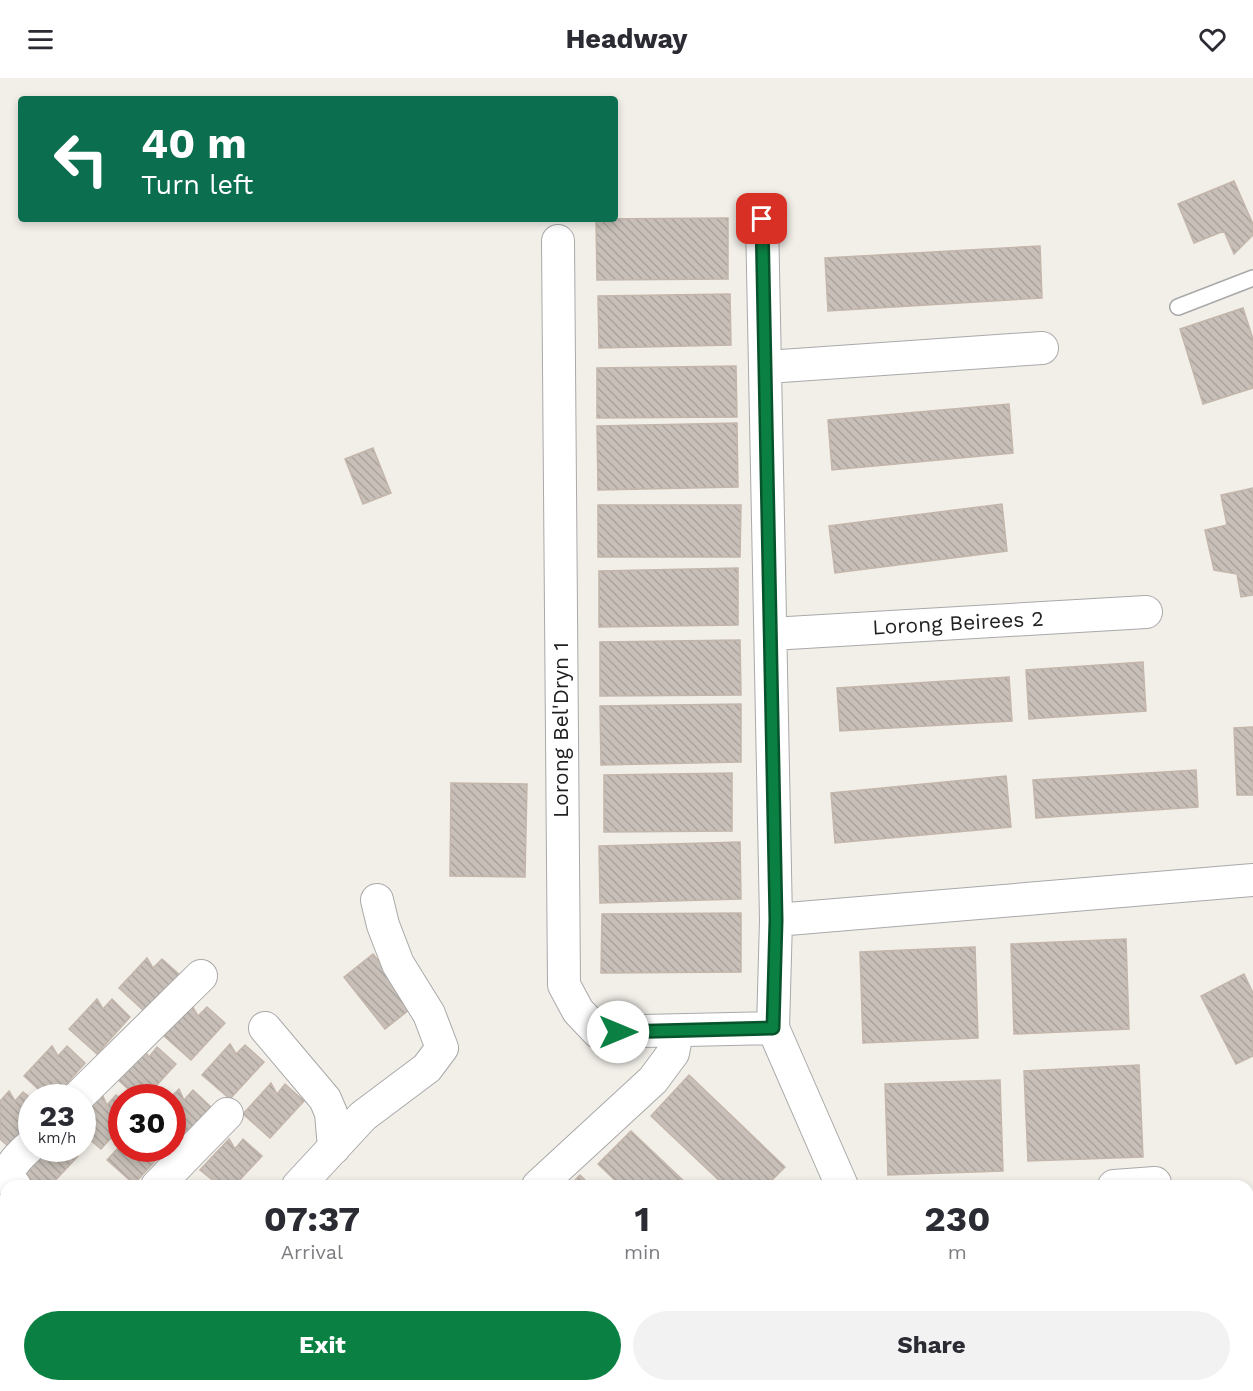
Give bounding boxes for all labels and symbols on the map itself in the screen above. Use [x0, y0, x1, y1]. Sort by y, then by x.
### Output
pin [736, 193, 787, 244]
street label: Lorong Beirees 2 [872, 606, 1044, 639]
street label: Lorong Bel'Dryn 1 [548, 642, 573, 818]
position arrow [586, 1000, 650, 1064]
speed limit sign: 30 [108, 1084, 186, 1162]

